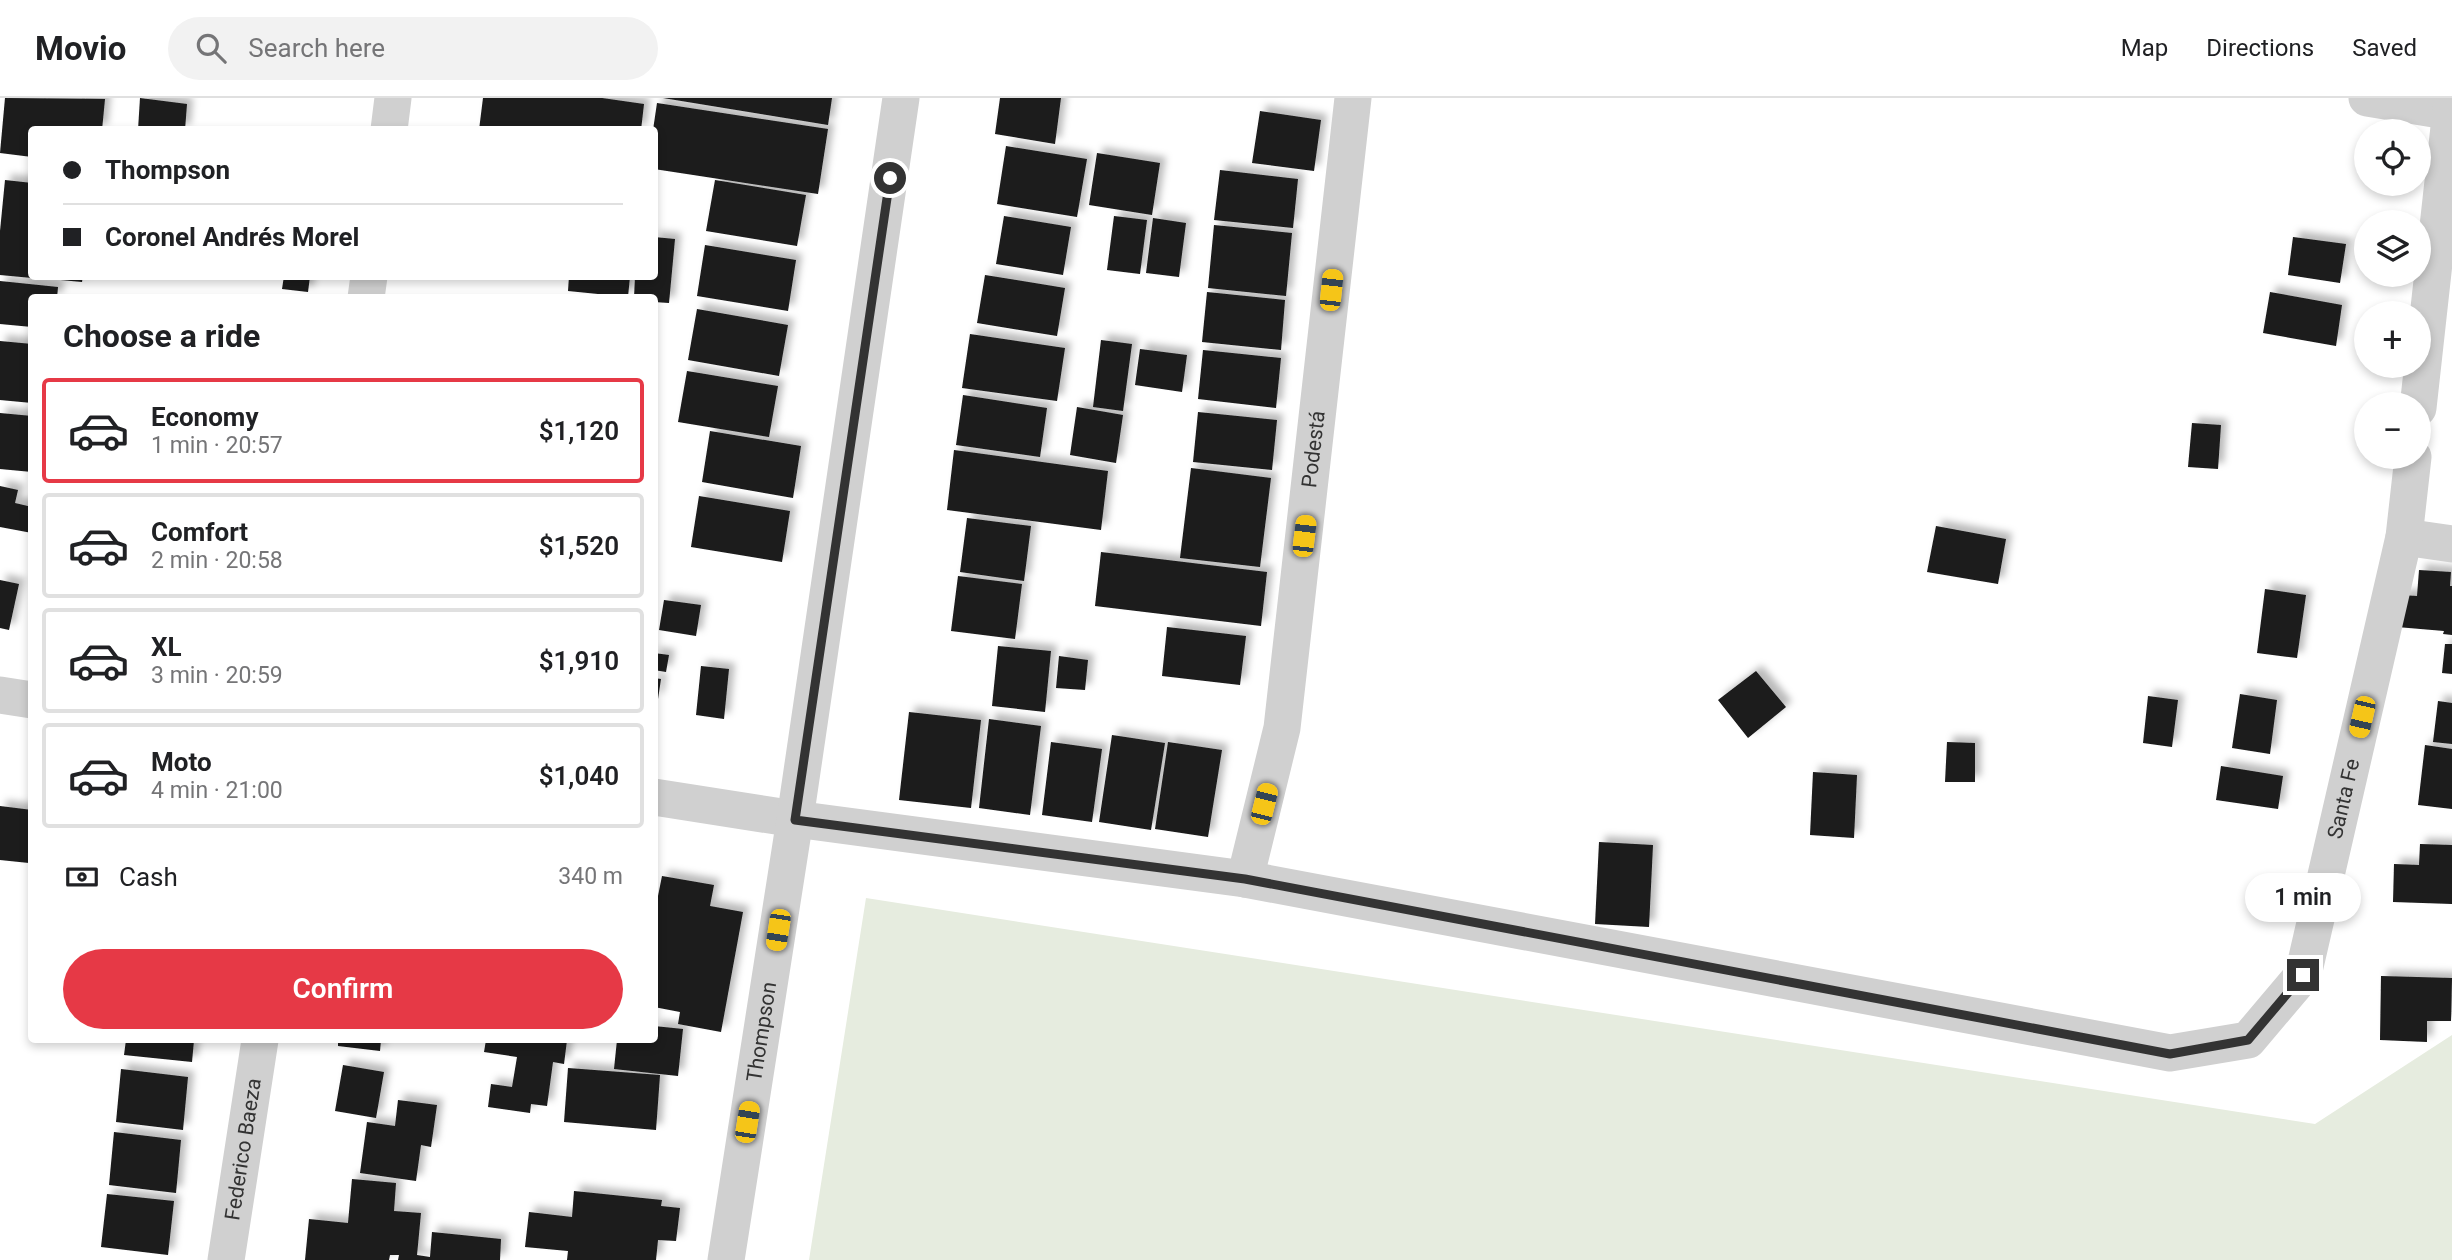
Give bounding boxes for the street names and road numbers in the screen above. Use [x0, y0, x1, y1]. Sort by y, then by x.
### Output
street label: Podestá [1297, 410, 1330, 489]
street label: Santa Fe [2323, 756, 2365, 841]
street label: Thompson [742, 980, 781, 1083]
street label: Federico Baeza [220, 1077, 266, 1222]

